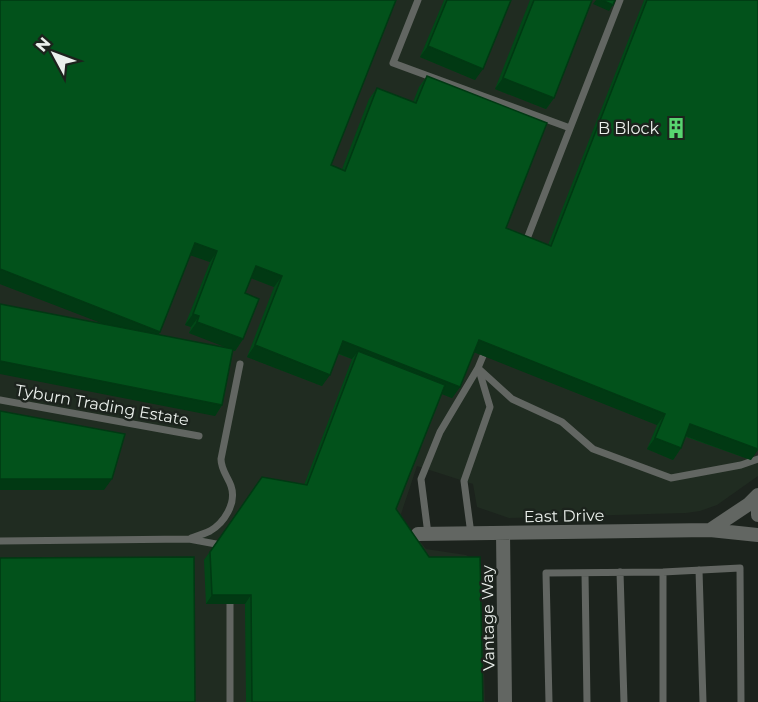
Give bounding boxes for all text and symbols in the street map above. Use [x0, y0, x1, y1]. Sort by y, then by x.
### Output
north arrow [24, 24, 84, 84]
text: N [32, 33, 54, 56]
building icon: B Block [664, 116, 688, 140]
place label: B Block [598, 119, 659, 138]
street label: Tyburn Trading Estate [14, 380, 190, 430]
street label: East Drive [524, 506, 604, 526]
street label: Vantage Way [478, 565, 498, 671]

